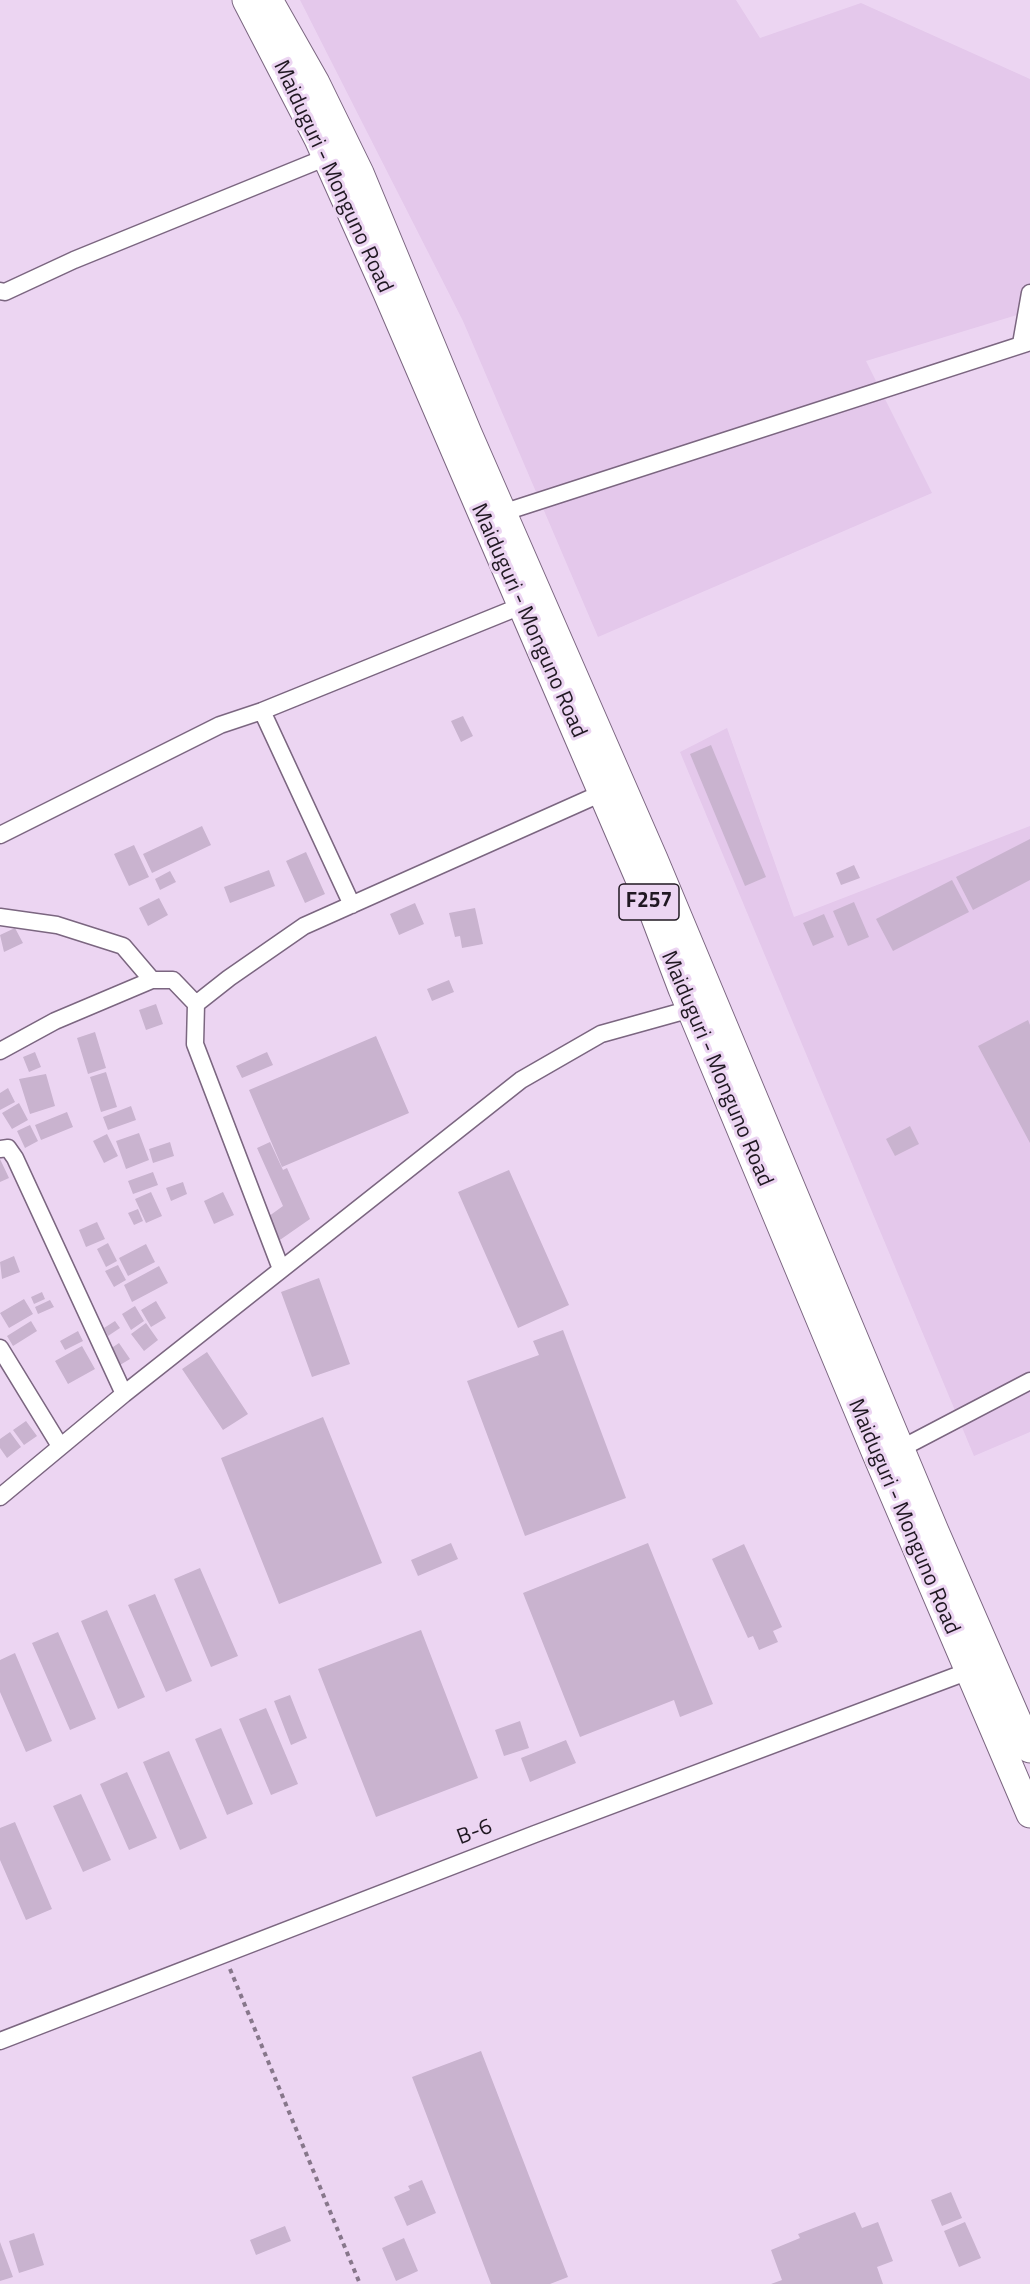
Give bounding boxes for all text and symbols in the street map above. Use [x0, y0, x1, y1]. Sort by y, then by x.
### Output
street label: Maiduguri - Monguno Road [267, 57, 397, 297]
street label: Maiduguri - Monguno Road [464, 500, 592, 742]
road number: F257 [619, 884, 679, 920]
street label: Maiduguri - Monguno Road [654, 947, 778, 1191]
street label: Maiduguri - Monguno Road [841, 1395, 965, 1639]
street label: B-6 [454, 1814, 496, 1852]

